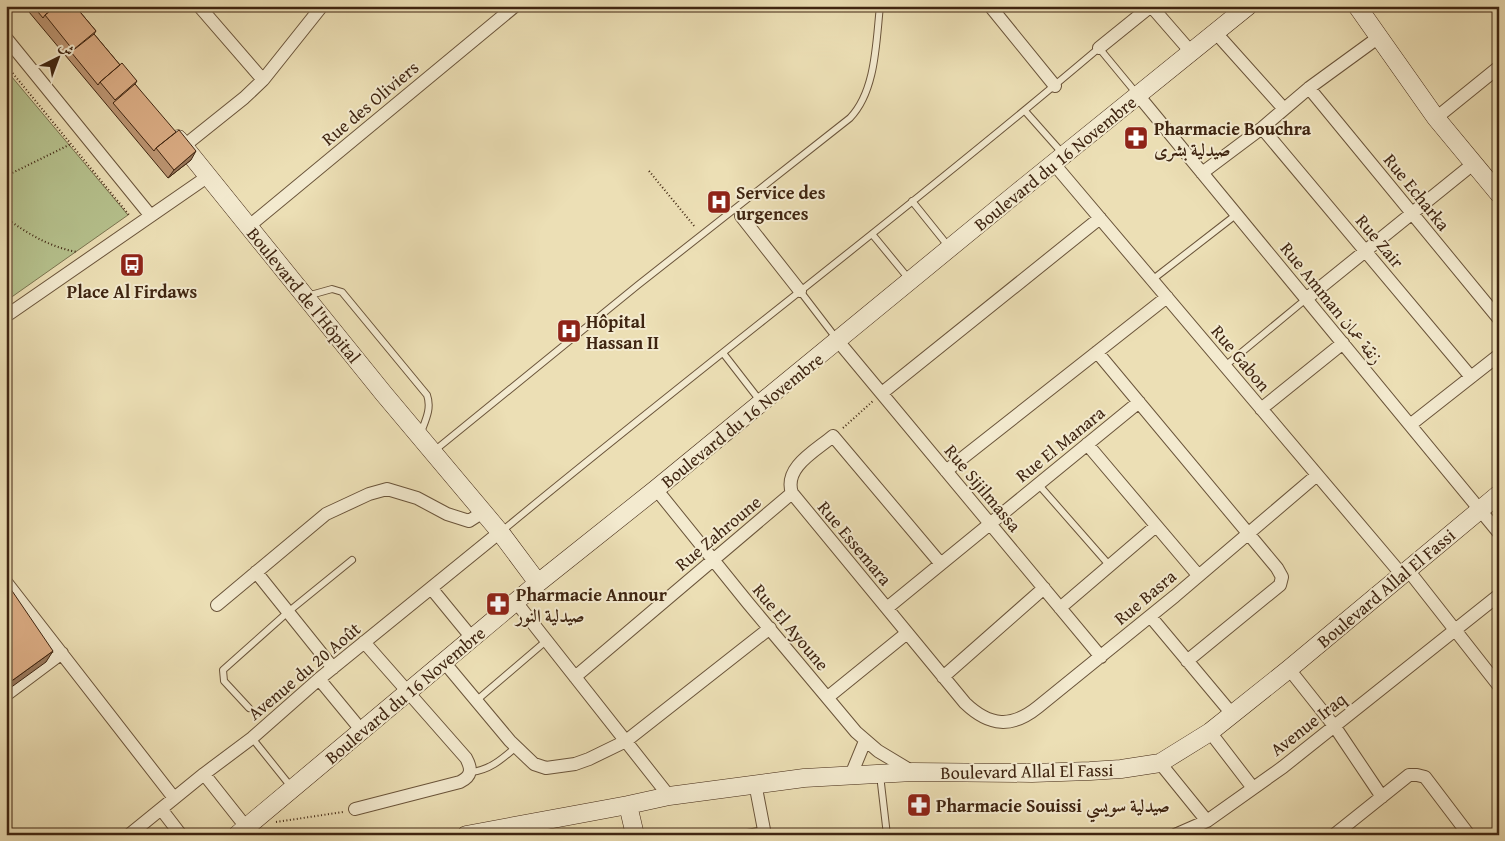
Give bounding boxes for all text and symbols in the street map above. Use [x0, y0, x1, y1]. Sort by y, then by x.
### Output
north arrow [32, 32, 82, 82]
text: ش [55, 36, 79, 60]
street label: Rue des Oliviers [315, 54, 425, 152]
street label: Boulevard du 16 Novembre [968, 89, 1142, 237]
place label: Pharmacie Bouchra صيدلية بشرى [1154, 115, 1312, 163]
pharmacy icon: Pharmacie Bouchra صيدلية بشرى [1123, 125, 1149, 151]
street label: Rue Echarka [1377, 147, 1457, 237]
place label: Service des urgences [736, 179, 826, 227]
hospital icon: Service des urgences [706, 189, 732, 215]
street label: Rue Zair [1349, 208, 1411, 274]
street label: Boulevard de l'Hôpital [241, 221, 367, 369]
street label: Rue Amman زنقة عمان [1274, 236, 1390, 370]
bus stop icon: Place Al Firdaws [119, 252, 145, 278]
place label: Place Al Firdaws [67, 278, 197, 305]
place label: Hôpital Hassan II [586, 308, 659, 356]
hospital icon: Hôpital Hassan II [556, 318, 582, 344]
street label: Rue Gabon [1205, 319, 1277, 397]
street label: Boulevard du 16 Novembre [655, 346, 829, 494]
street label: Rue El Manara [1009, 399, 1111, 489]
street label: Rue Sijilmassa [938, 438, 1028, 538]
street label: Rue Zahroune [669, 489, 767, 577]
street label: Rue Essemara [811, 495, 899, 592]
street label: Boulevard Allal El Fassi [1311, 522, 1461, 654]
street label: Rue Basra [1108, 563, 1182, 631]
street label: Rue El Ayoune [746, 577, 836, 677]
place label: Pharmacie Annour صيدلية النور [514, 581, 668, 629]
pharmacy icon: Pharmacie Annour صيدلية النور [485, 591, 511, 617]
street label: Avenue du 20 Août [242, 615, 367, 726]
street label: Boulevard du 16 Novembre [319, 620, 491, 770]
street label: Avenue Iraq [1264, 685, 1352, 762]
street label: Boulevard Allal El Fassi [940, 756, 1114, 786]
pharmacy icon: Pharmacie Souissi صيدلية سويسي [906, 792, 932, 818]
place label: Pharmacie Souissi صيدلية سويسي [936, 792, 1170, 823]

